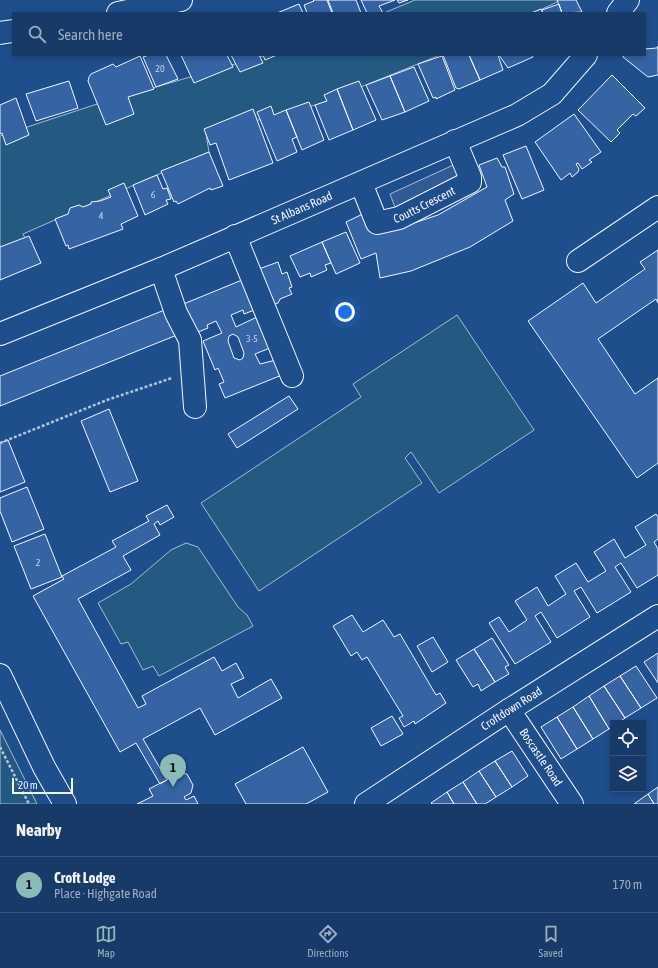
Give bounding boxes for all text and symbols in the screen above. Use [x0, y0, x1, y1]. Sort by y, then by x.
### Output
search box [12, 12, 646, 56]
icon: search [26, 23, 48, 45]
text: Search here [58, 26, 123, 43]
house number: 20 [155, 63, 165, 74]
street label: Coutts Crescent [392, 183, 458, 226]
house number: 6 [151, 189, 156, 200]
street label: St Albans Road [269, 189, 334, 227]
house number: 4 [99, 210, 104, 221]
your location [335, 302, 355, 322]
house number: 3-5 [246, 333, 258, 344]
house number: 2 [36, 557, 41, 568]
street label: Croftdown Road [478, 684, 545, 734]
map controls [610, 720, 646, 792]
button: locate [610, 720, 646, 756]
street label: Boscastle Road [516, 726, 565, 789]
pin: 1 [160, 754, 186, 787]
button: layers [610, 756, 646, 792]
scale bar [12, 776, 73, 795]
text: 20 m [18, 779, 38, 791]
text: Nearby [16, 820, 62, 840]
text: Croft Lodge [54, 869, 116, 886]
text: 1 [26, 877, 32, 892]
text: 170 m [613, 877, 642, 892]
text: Place · Highgate Road [54, 886, 157, 901]
tab: Map [95, 923, 117, 959]
tab: Directions [307, 923, 348, 959]
tab: Saved [539, 923, 563, 959]

